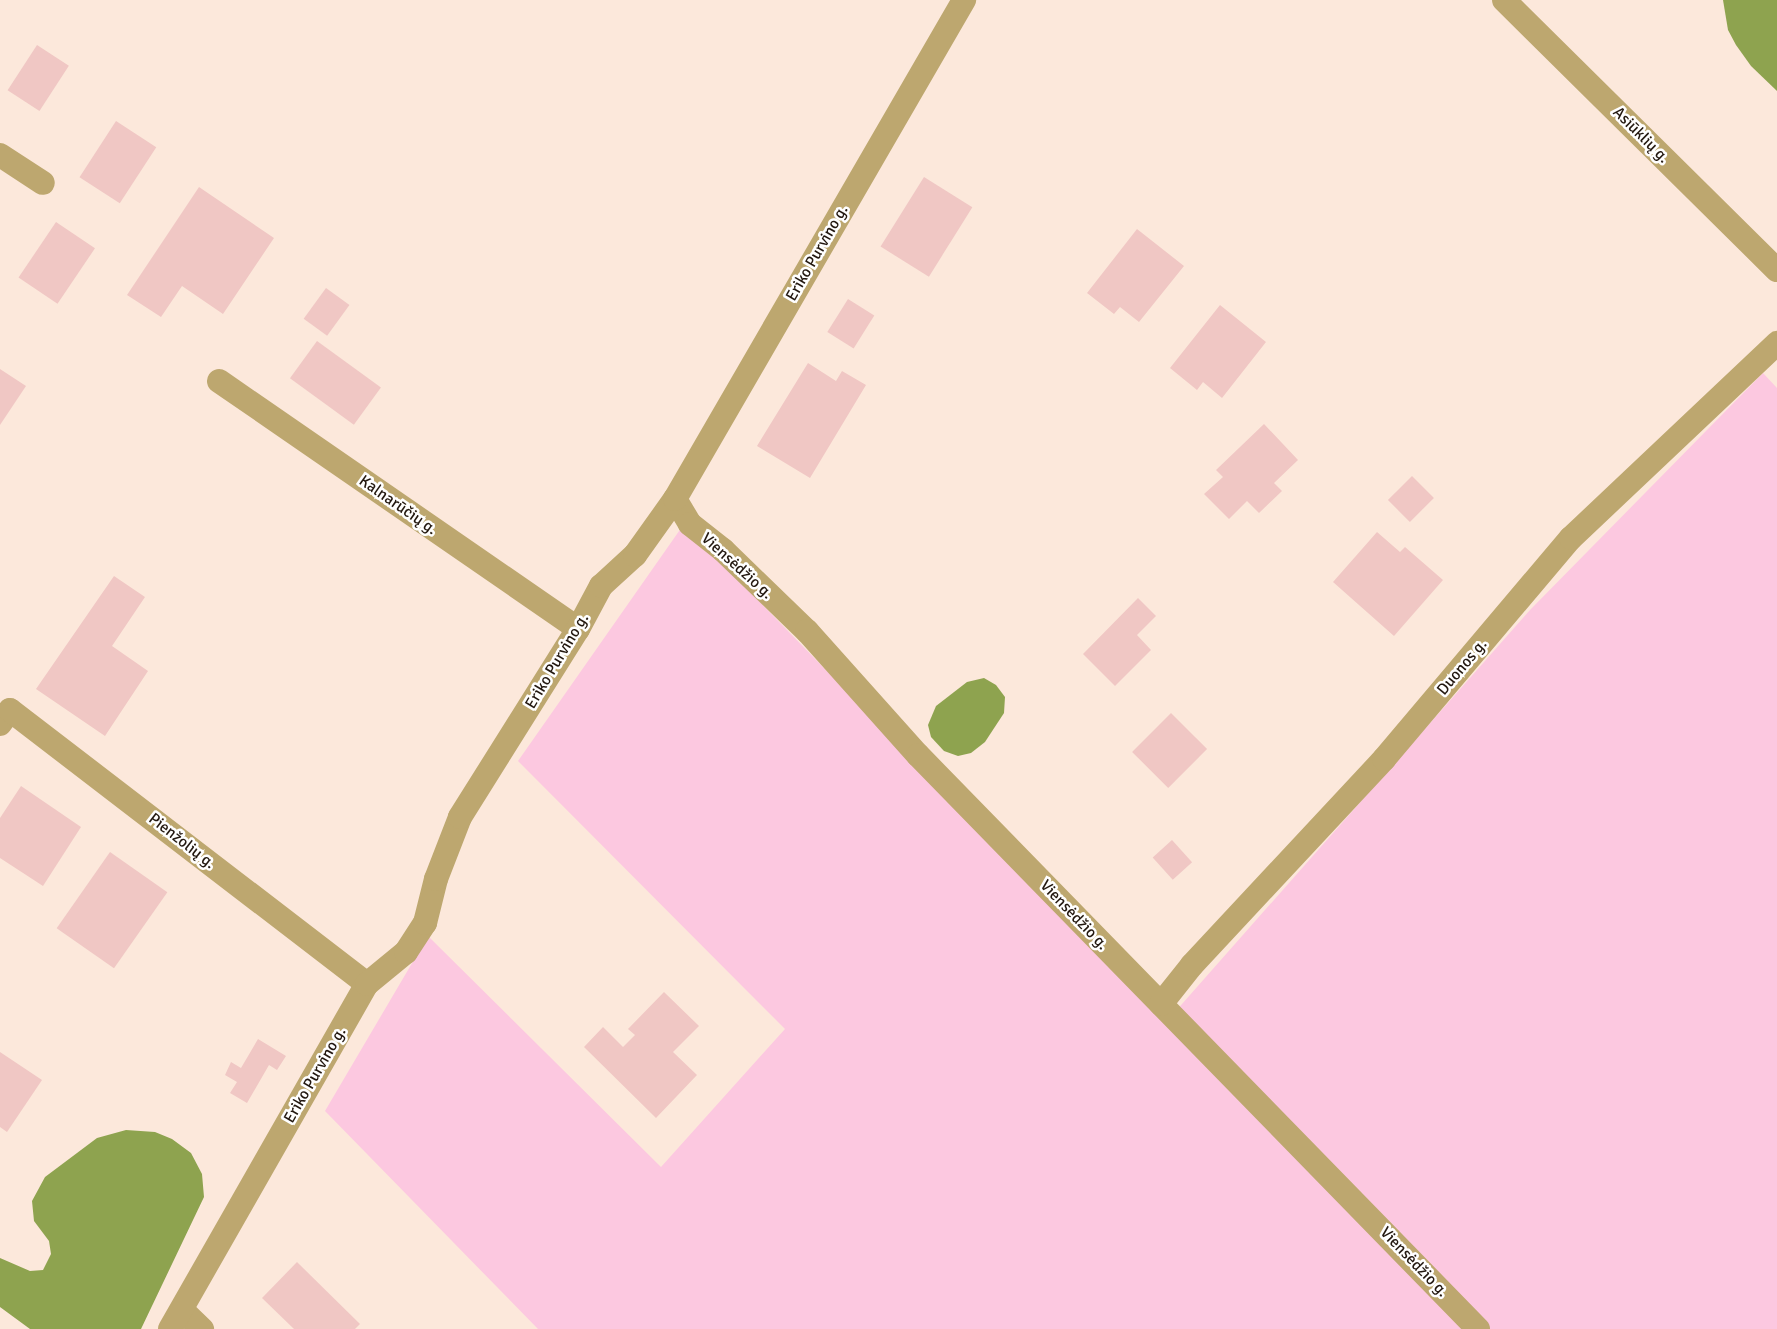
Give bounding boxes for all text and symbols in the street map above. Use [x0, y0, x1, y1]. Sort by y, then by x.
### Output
street label: Asiūklių g. [1609, 103, 1673, 167]
street label: Eriko Purvino g. [782, 202, 852, 304]
street label: Kalnarūčių g. [355, 471, 441, 539]
street label: Viensėdžio g. [697, 529, 777, 603]
street label: Eriko Purvino g. [521, 610, 593, 712]
street label: Duonos g. [1433, 635, 1491, 699]
street label: Pienžolių g. [145, 809, 219, 873]
street label: Viensėdžio g. [1036, 876, 1112, 954]
street label: Eriko Purvino g. [280, 1024, 350, 1126]
street label: Viensėdžio g. [1376, 1223, 1452, 1301]

